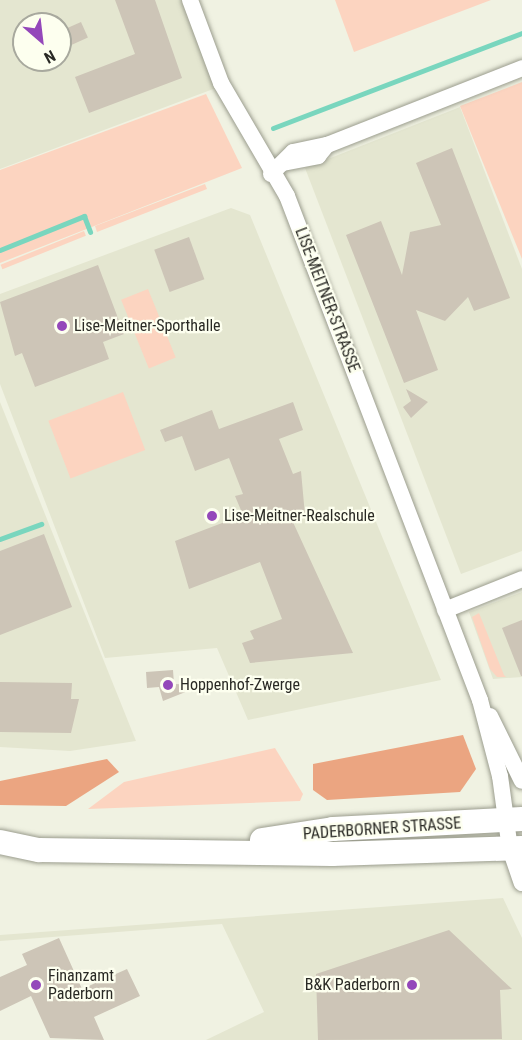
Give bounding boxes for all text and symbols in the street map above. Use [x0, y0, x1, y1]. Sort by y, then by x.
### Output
north arrow [12, 12, 72, 72]
text: N [41, 46, 59, 67]
street label: LISE-MEITNER-STRASSE [291, 225, 363, 375]
place label: Lise-Meitner-Sporthalle [74, 316, 221, 336]
marker: Lise-Meitner-Sporthalle [55, 319, 69, 333]
place label: Lise-Meitner-Realschule [224, 506, 375, 526]
marker: Lise-Meitner-Realschule [205, 509, 219, 523]
place label: Hoppenhof-Zwerge [180, 675, 300, 695]
marker: Hoppenhof-Zwerge [161, 678, 175, 692]
street label: PADERBORNER STRASSE [302, 814, 462, 844]
place label: Finanzamt Paderborn [48, 966, 114, 1004]
place label: B&K Paderborn [305, 975, 400, 995]
marker: Finanzamt Paderborn [29, 978, 43, 992]
marker: B&K Paderborn [405, 978, 419, 992]

